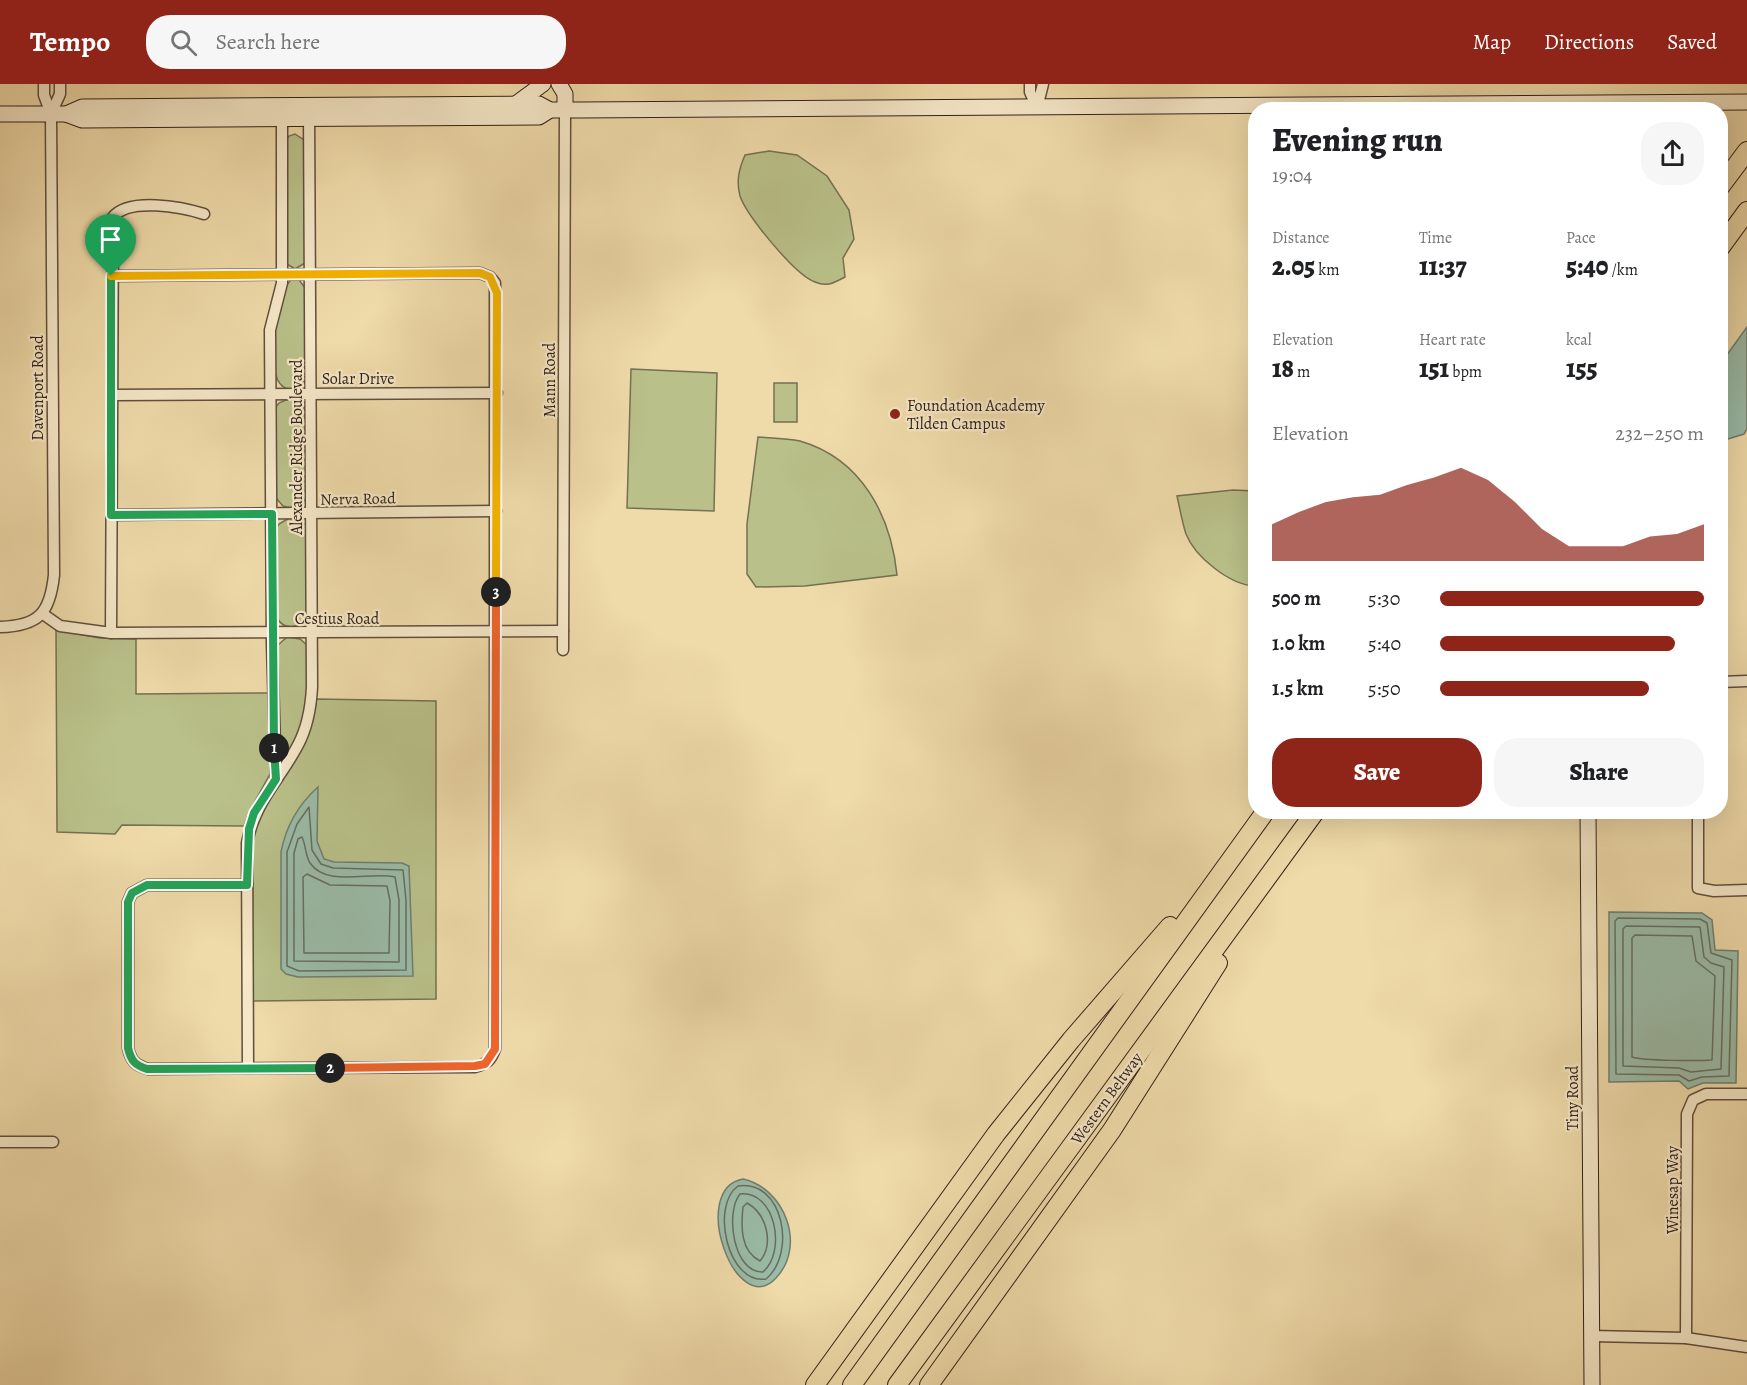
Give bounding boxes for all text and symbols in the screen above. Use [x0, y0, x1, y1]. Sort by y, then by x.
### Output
search box [146, 15, 566, 69]
text: Tempo [30, 23, 110, 61]
icon: search [167, 26, 200, 59]
text: Search here [215, 27, 320, 57]
text: Map [1473, 28, 1511, 56]
text: Directions [1544, 28, 1634, 56]
text: Saved [1667, 28, 1717, 56]
text: Evening run [1272, 117, 1443, 162]
button: share [1641, 122, 1704, 185]
text: 19:04 [1272, 162, 1312, 189]
pin [85, 214, 136, 276]
icon: arrive [94, 223, 127, 256]
text: Distance [1272, 227, 1329, 249]
text: Time [1419, 227, 1452, 249]
text: Pace [1566, 227, 1596, 249]
text: 2.05 [1272, 249, 1315, 284]
text: 11:37 [1419, 249, 1467, 284]
text: 5:40 [1566, 249, 1608, 284]
text: km [1315, 259, 1340, 281]
text: /km [1608, 259, 1638, 281]
text: Elevation [1272, 329, 1333, 351]
text: Heart rate [1419, 329, 1486, 351]
text: kcal [1566, 329, 1592, 351]
street label: Davenport Road [27, 335, 49, 441]
street label: Mann Road [539, 342, 561, 417]
text: 18 [1272, 351, 1294, 386]
text: 151 [1419, 351, 1449, 386]
text: 155 [1566, 351, 1598, 386]
street label: Alexander Ridge Boulevard [286, 359, 308, 536]
text: m [1294, 361, 1310, 383]
text: bpm [1449, 361, 1482, 383]
street label: Solar Drive [322, 368, 394, 390]
place label: Foundation Academy Tilden Campus [907, 395, 1046, 435]
marker: Foundation Academy Tilden Campus [888, 407, 902, 421]
text: Elevation [1272, 420, 1349, 447]
text: 232–250 m [1615, 420, 1704, 447]
street label: Nerva Road [320, 487, 396, 511]
pin: 3 [481, 577, 511, 607]
text: 3 [493, 581, 499, 603]
text: 500 m [1272, 585, 1321, 612]
text: 5:30 [1368, 585, 1400, 612]
street label: Cestius Road [295, 608, 380, 630]
text: 1.0 km [1272, 630, 1325, 657]
text: 5:40 [1368, 630, 1401, 657]
text: 1.5 km [1272, 675, 1324, 702]
text: 5:50 [1368, 675, 1401, 702]
pin: 1 [259, 733, 289, 763]
text: 1 [271, 737, 277, 759]
button: Save [1272, 738, 1482, 807]
button: Share [1494, 738, 1704, 807]
street label: Western Beltway [1065, 1047, 1148, 1150]
pin: 2 [315, 1053, 345, 1083]
text: 2 [326, 1057, 334, 1079]
street label: Tiny Road [1562, 1065, 1584, 1130]
street label: Winesap Way [1662, 1145, 1684, 1235]

